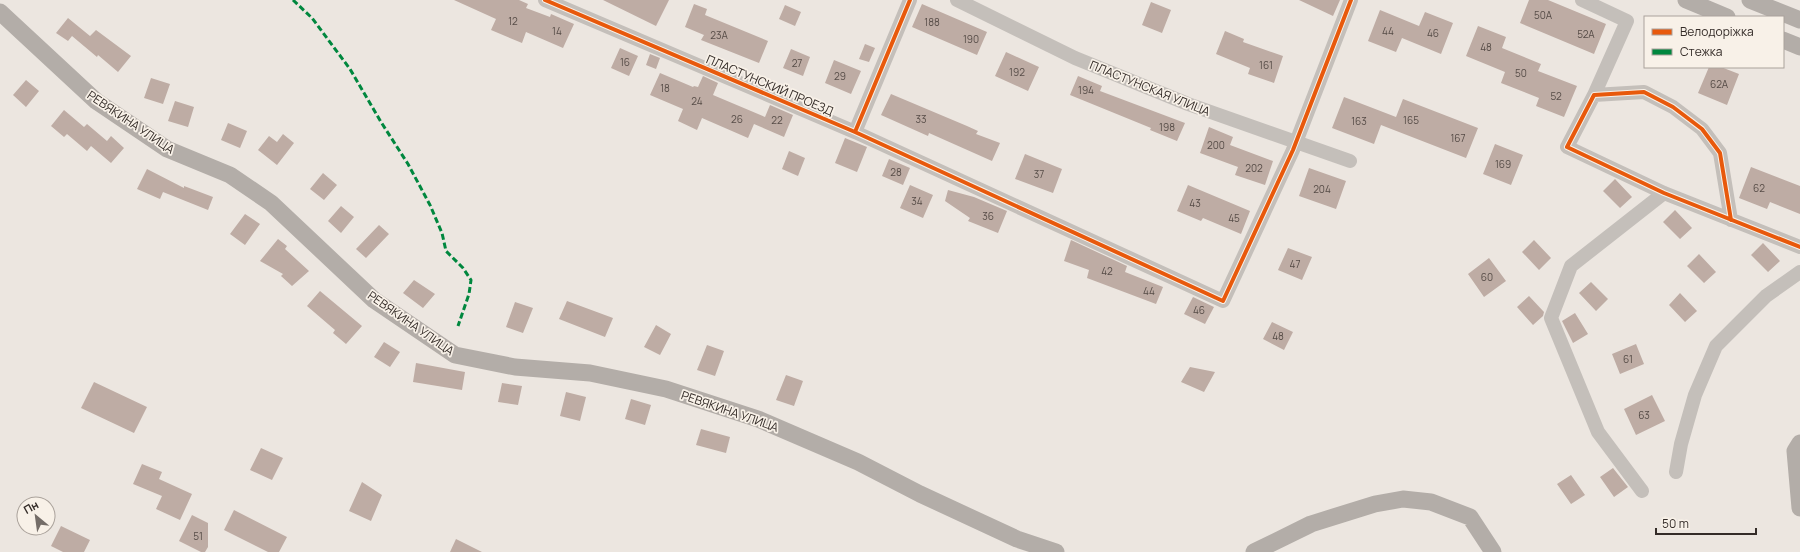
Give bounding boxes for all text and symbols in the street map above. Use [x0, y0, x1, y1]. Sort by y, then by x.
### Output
house number: 50А [1534, 8, 1553, 22]
house number: 12 [508, 14, 518, 28]
house number: 188 [924, 15, 940, 29]
legend [1644, 16, 1784, 68]
text: Велодоріжка [1680, 23, 1754, 40]
house number: 14 [552, 24, 562, 38]
house number: 44 [1382, 24, 1394, 38]
house number: 46 [1427, 26, 1439, 40]
house number: 52А [1577, 27, 1595, 41]
house number: 23А [710, 28, 728, 42]
house number: 190 [963, 32, 979, 46]
house number: 48 [1480, 40, 1492, 54]
text: Стежка [1680, 43, 1722, 60]
street label: ПЛАСТУНСКИЙ ПРОЕЗД [704, 50, 836, 120]
house number: 16 [620, 55, 630, 69]
house number: 27 [792, 56, 802, 70]
street label: ПЛАСТУНСКАЯ УЛИЦА [1087, 56, 1213, 120]
house number: 161 [1259, 58, 1273, 72]
house number: 192 [1009, 65, 1025, 79]
house number: 50 [1515, 66, 1527, 80]
house number: 29 [834, 69, 846, 83]
house number: 62А [1710, 77, 1729, 91]
house number: 18 [660, 81, 670, 95]
house number: 194 [1078, 83, 1094, 97]
street label: РЕВЯКИНА УЛИЦА [84, 86, 178, 158]
house number: 52 [1550, 89, 1562, 103]
house number: 24 [691, 94, 703, 108]
house number: 26 [731, 112, 743, 126]
house number: 33 [915, 112, 927, 126]
house number: 22 [771, 113, 783, 127]
house number: 165 [1403, 113, 1419, 127]
house number: 163 [1351, 114, 1367, 128]
house number: 198 [1159, 120, 1175, 134]
house number: 167 [1450, 131, 1466, 145]
house number: 200 [1207, 138, 1225, 152]
house number: 169 [1495, 157, 1511, 171]
house number: 202 [1245, 161, 1263, 175]
house number: 28 [890, 165, 902, 179]
house number: 37 [1034, 167, 1044, 181]
house number: 62 [1753, 181, 1765, 195]
house number: 204 [1313, 182, 1331, 196]
house number: 34 [911, 194, 923, 208]
house number: 43 [1189, 196, 1201, 210]
house number: 36 [982, 209, 994, 223]
house number: 45 [1228, 211, 1240, 225]
house number: 47 [1290, 257, 1300, 271]
house number: 42 [1101, 264, 1113, 278]
house number: 60 [1481, 270, 1493, 284]
house number: 44 [1143, 284, 1155, 298]
street label: РЕВЯКИНА УЛИЦА [364, 287, 458, 359]
house number: 46 [1193, 303, 1205, 317]
house number: 48 [1272, 329, 1284, 343]
house number: 61 [1623, 352, 1633, 366]
street label: РЕВЯКИНА УЛИЦА [679, 386, 781, 436]
house number: 63 [1638, 408, 1650, 422]
north arrow [16, 496, 56, 536]
text: Пн [21, 497, 41, 517]
scale bar [1656, 510, 1756, 536]
text: 50 m [1662, 515, 1689, 532]
house number: 51 [193, 529, 203, 543]

